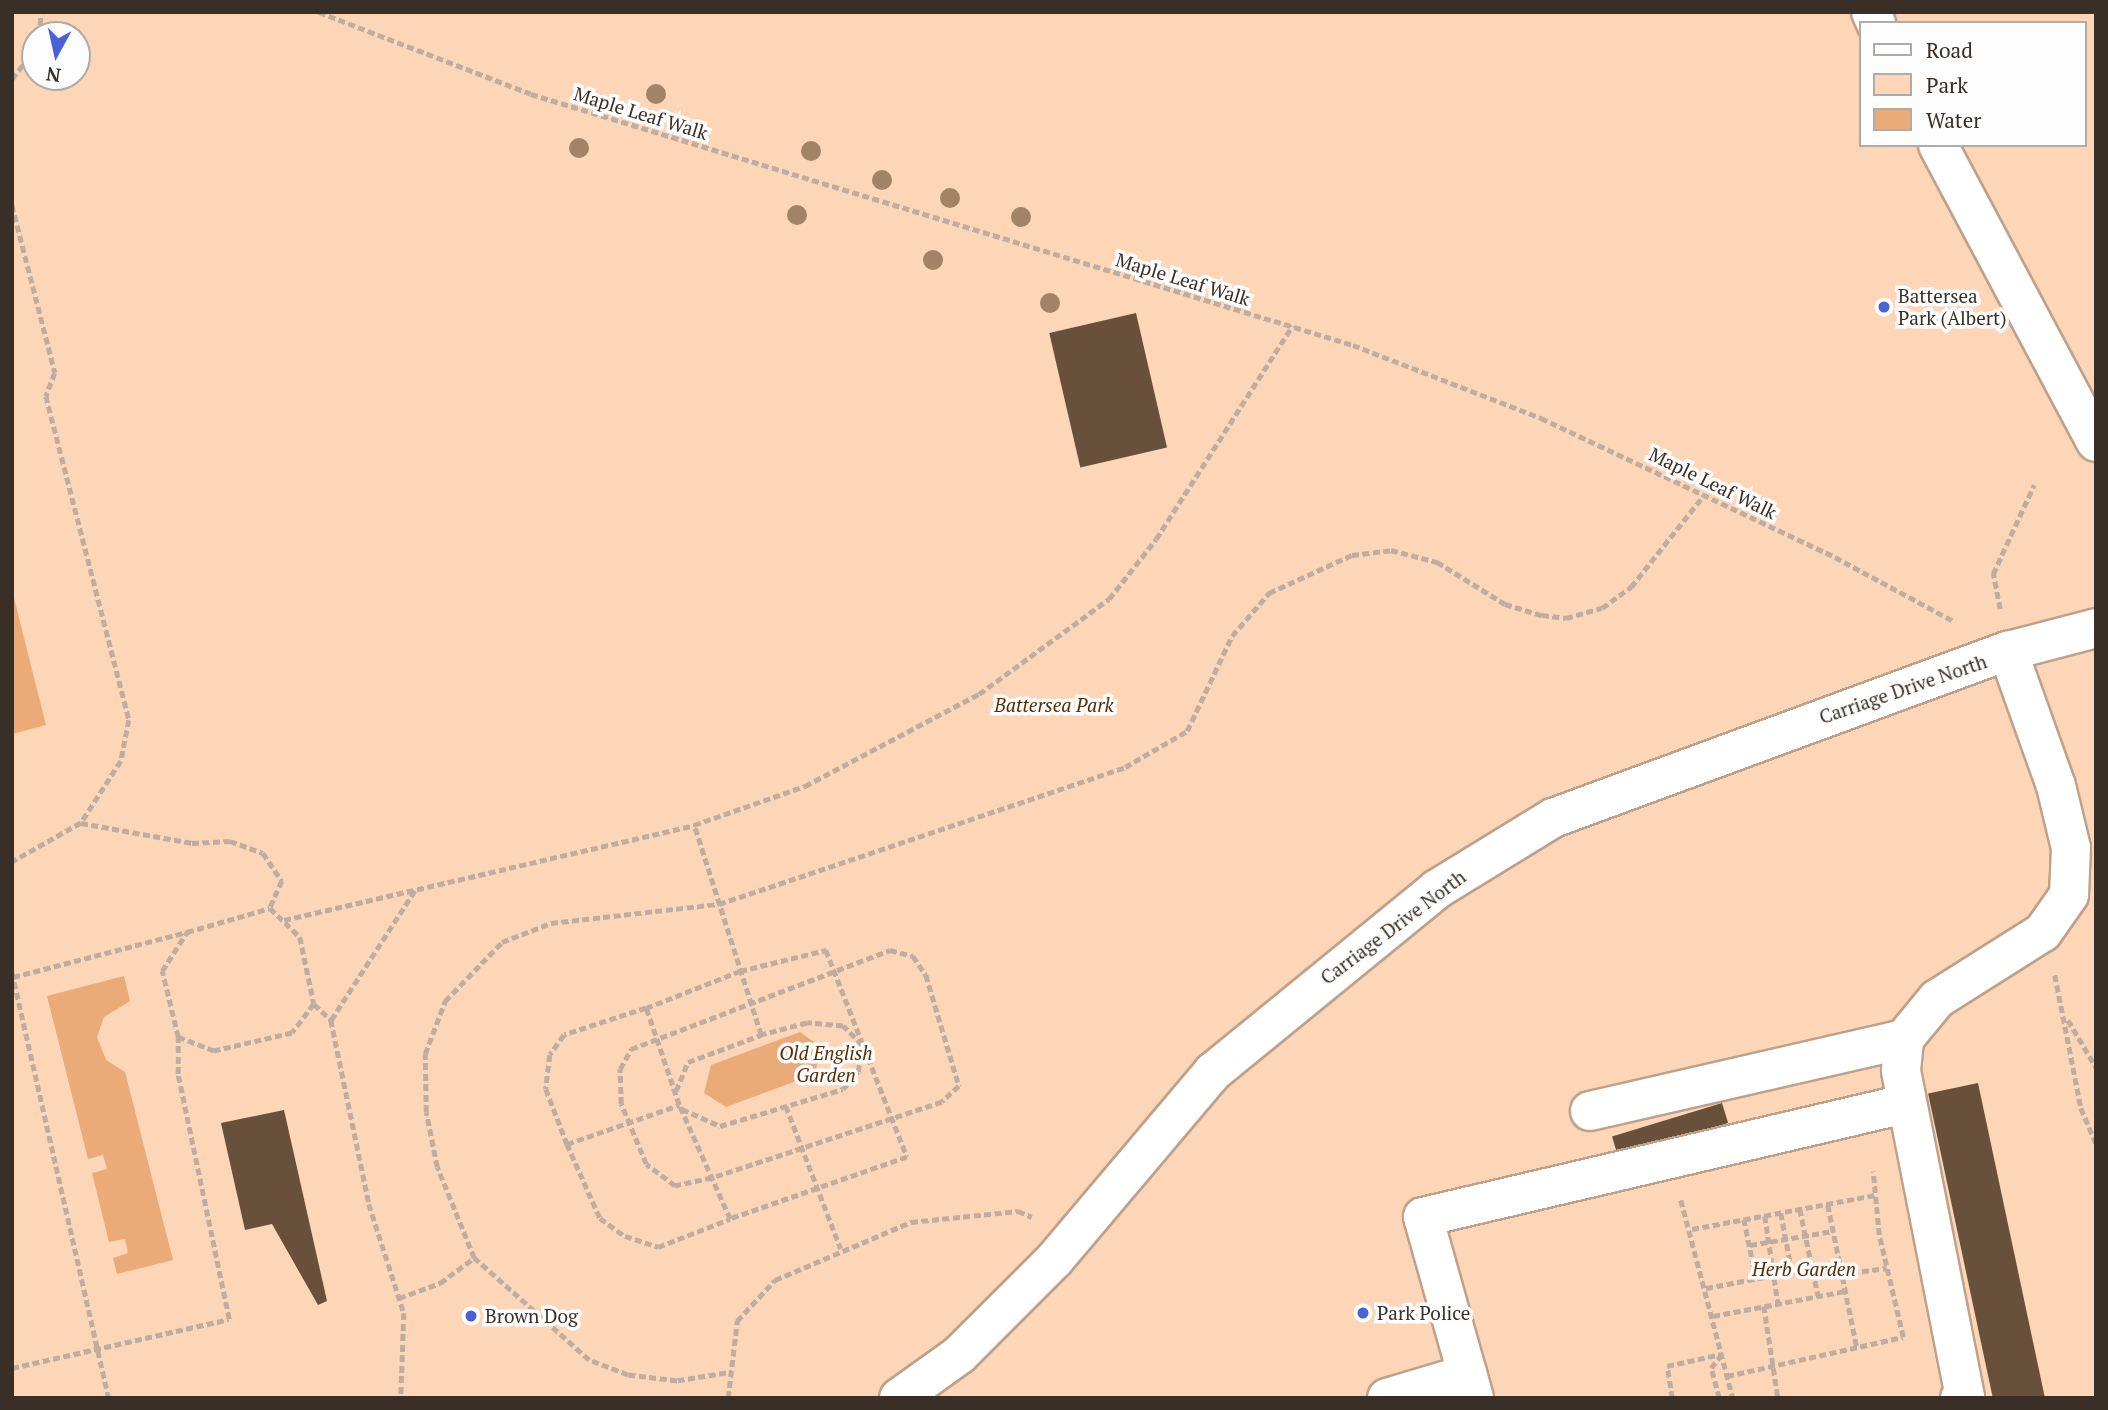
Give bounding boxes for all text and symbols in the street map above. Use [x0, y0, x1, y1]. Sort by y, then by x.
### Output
north arrow [21, 21, 91, 91]
legend [1860, 21, 2087, 147]
text: Road [1926, 36, 1973, 64]
text: N [44, 62, 62, 89]
text: Park [1926, 71, 1968, 99]
street label: Maple Leaf Walk [571, 82, 711, 144]
text: Water [1926, 106, 1981, 134]
street label: Maple Leaf Walk [1113, 248, 1253, 310]
place label: Battersea Park (Albert) [1898, 285, 2007, 329]
marker: Battersea Park (Albert) [1876, 299, 1892, 315]
street label: Maple Leaf Walk [1646, 442, 1780, 524]
street label: Carriage Drive North [1816, 650, 1990, 728]
park label: Battersea Park [994, 694, 1114, 716]
street label: Carriage Drive North [1316, 865, 1470, 989]
park label: Old English Garden [779, 1042, 873, 1086]
park label: Herb Garden [1752, 1258, 1856, 1280]
place label: Park Police [1377, 1302, 1470, 1324]
place label: Brown Dog [485, 1305, 578, 1327]
marker: Park Police [1355, 1305, 1371, 1321]
marker: Brown Dog [463, 1308, 479, 1324]

